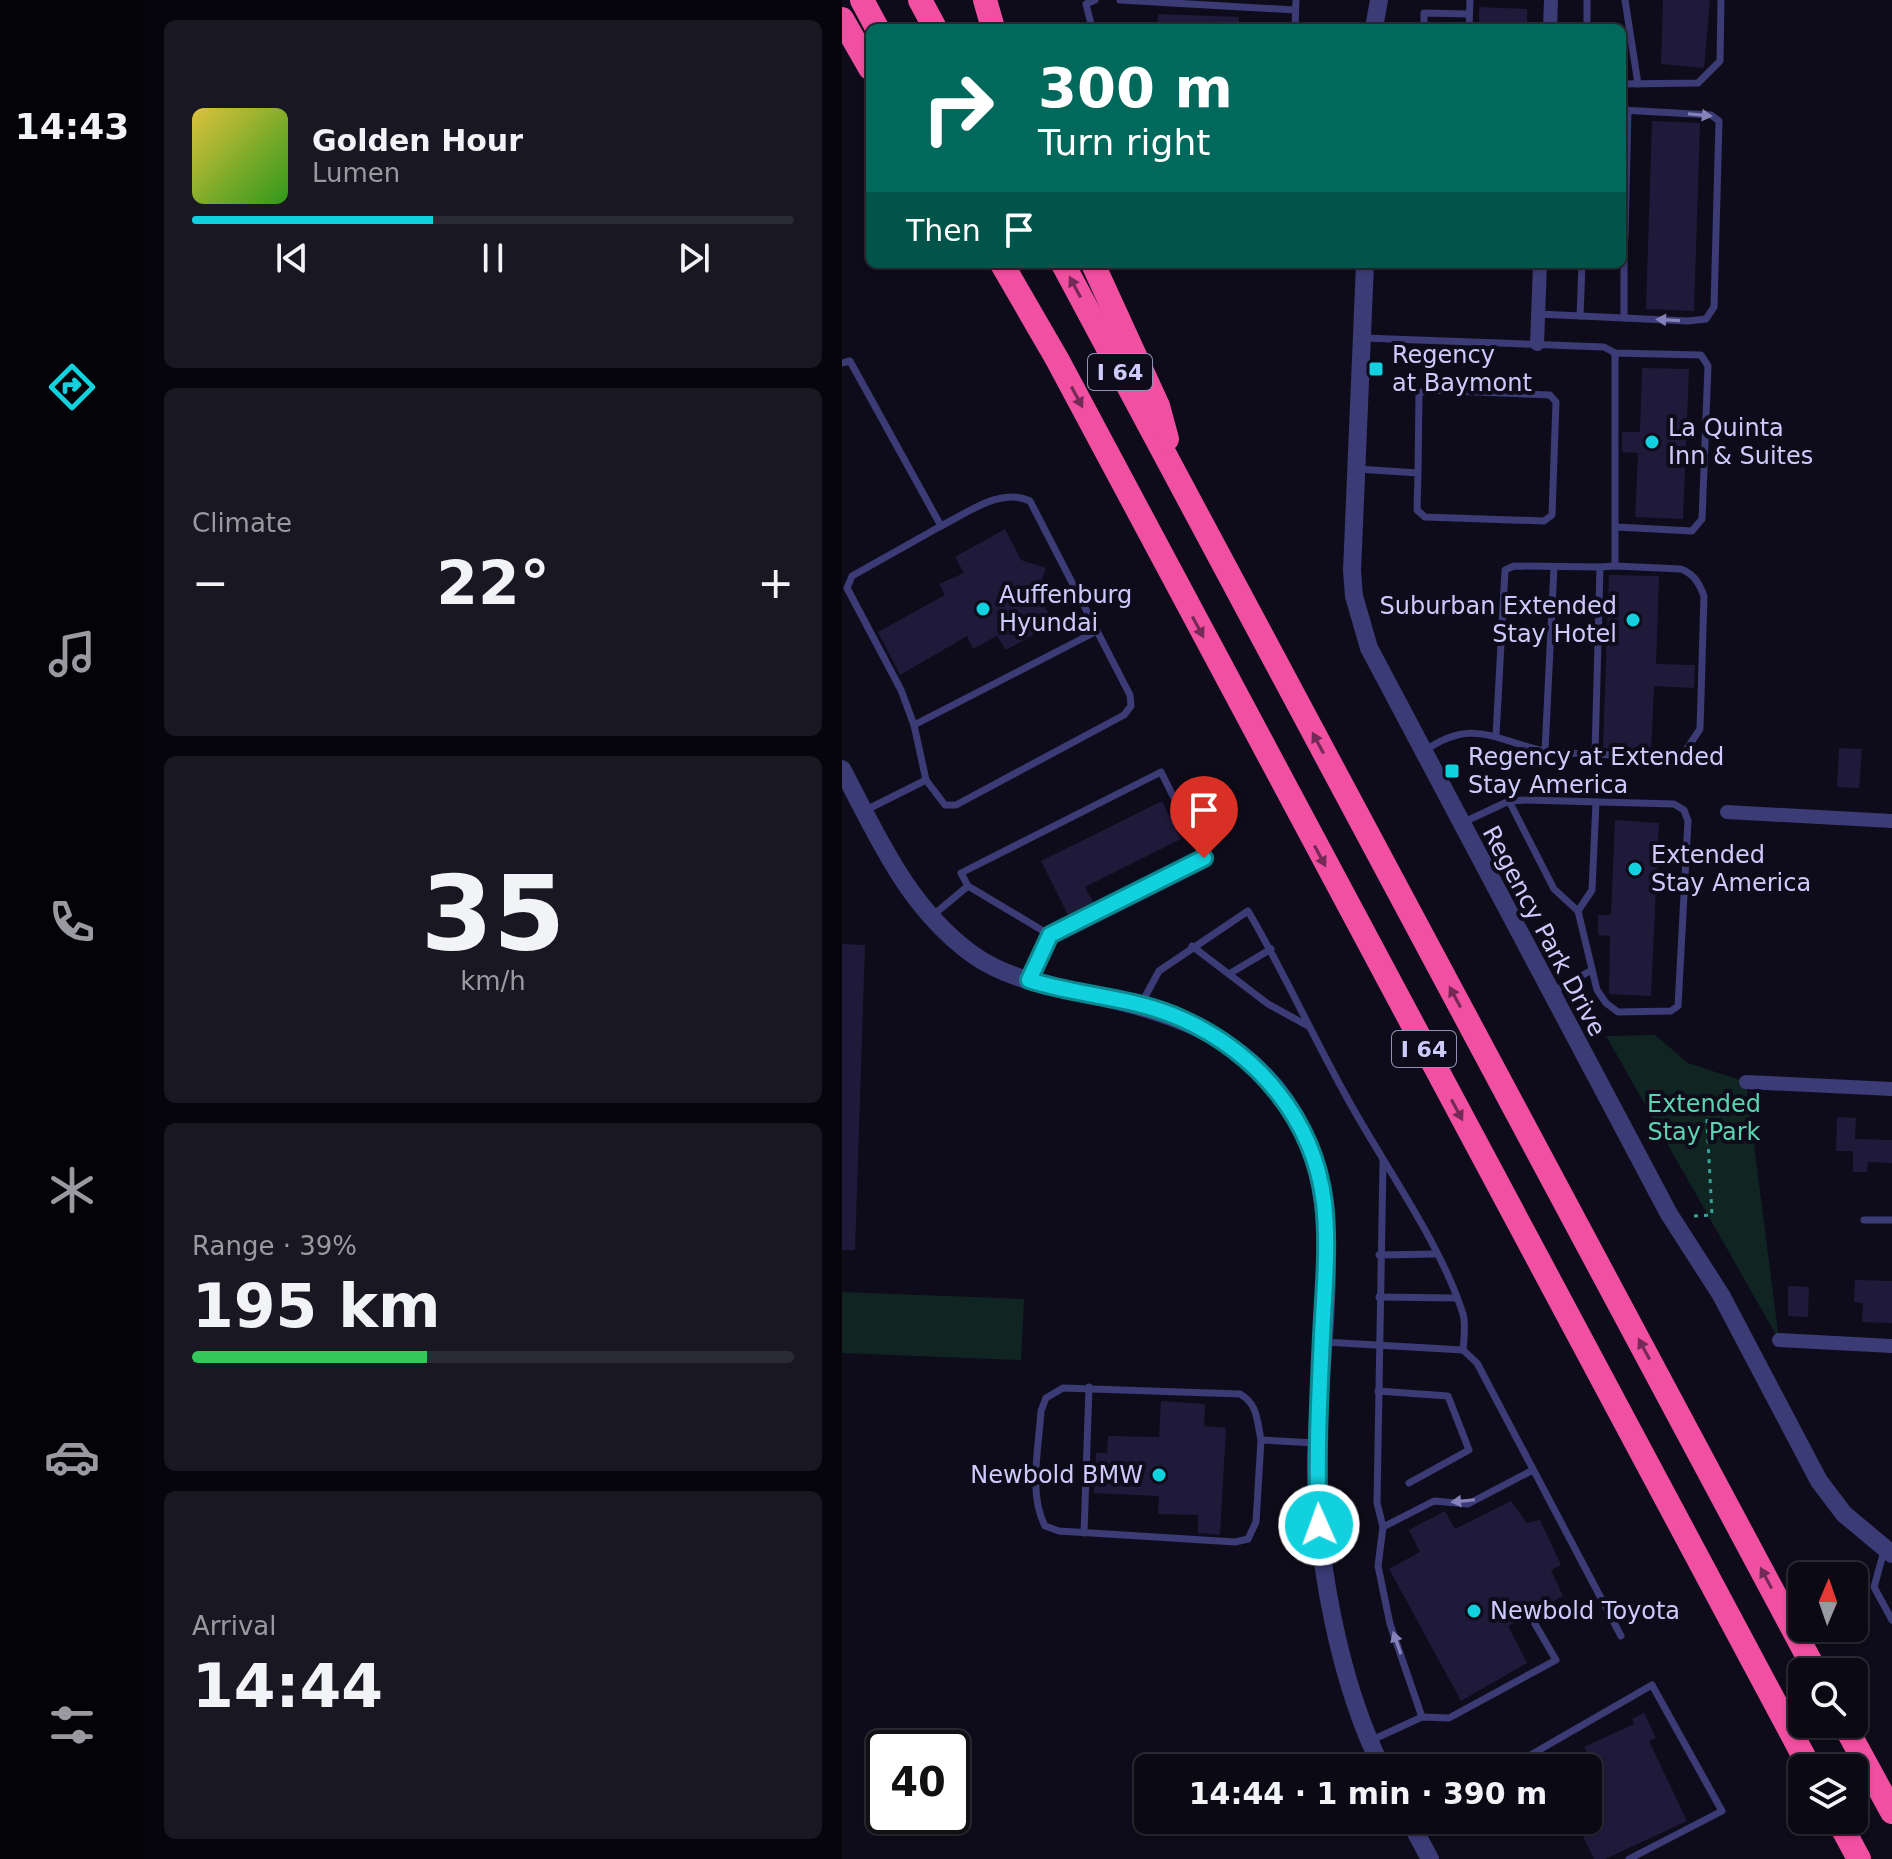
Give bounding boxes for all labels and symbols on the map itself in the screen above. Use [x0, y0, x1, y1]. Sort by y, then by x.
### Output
one-way arrow [1687, 108, 1712, 121]
one-way arrow [1068, 276, 1081, 299]
one-way arrow [1655, 314, 1680, 327]
place label: Regency at Baymont [1392, 341, 1532, 397]
road number: I 64 [1088, 354, 1152, 390]
marker: Regency at Baymont [1367, 360, 1385, 378]
one-way arrow [1070, 385, 1083, 408]
place label: La Quinta Inn & Suites [1668, 414, 1813, 470]
marker: La Quinta Inn & Suites [1643, 433, 1661, 451]
place label: Auffenburg Hyundai [999, 581, 1132, 637]
place label: Suburban Extended Stay Hotel [1379, 592, 1617, 648]
marker: Auffenburg Hyundai [974, 600, 992, 618]
marker: Suburban Extended Stay Hotel [1624, 611, 1642, 629]
one-way arrow [1192, 615, 1205, 638]
one-way arrow [1312, 732, 1326, 754]
place label: Regency at Extended Stay America [1468, 743, 1724, 799]
marker: Regency at Extended Stay America [1443, 762, 1461, 780]
pin [1170, 776, 1238, 858]
street label: Regency Park Drive [1477, 821, 1611, 1041]
place label: Extended Stay America [1651, 841, 1811, 897]
one-way arrow [1313, 845, 1327, 867]
marker: Extended Stay America [1626, 860, 1644, 878]
one-way arrow [1448, 986, 1462, 1008]
road number: I 64 [1392, 1031, 1456, 1067]
park label: Extended Stay Park [1647, 1090, 1761, 1146]
one-way arrow [1450, 1098, 1463, 1121]
one-way arrow [1637, 1338, 1650, 1361]
place label: Newbold BMW [970, 1461, 1143, 1489]
marker: Newbold BMW [1150, 1466, 1168, 1484]
position arrow [1277, 1483, 1361, 1567]
one-way arrow [1450, 1494, 1475, 1507]
north arrow [1788, 1562, 1868, 1642]
one-way arrow [1760, 1567, 1773, 1590]
place label: Newbold Toyota [1490, 1597, 1680, 1625]
marker: Newbold Toyota [1465, 1602, 1483, 1620]
one-way arrow [1390, 1631, 1403, 1655]
speed limit sign: 40 [866, 1730, 970, 1834]

